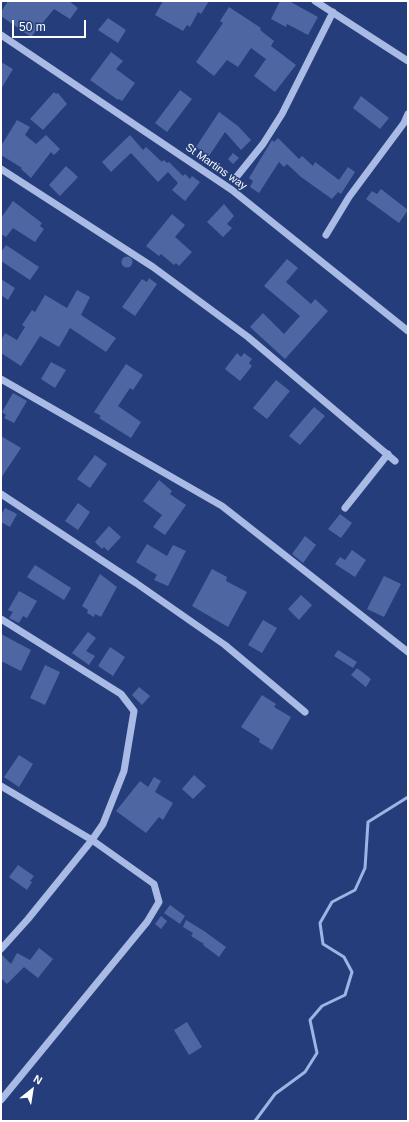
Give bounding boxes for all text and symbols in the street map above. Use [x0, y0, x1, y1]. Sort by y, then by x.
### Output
scale bar [14, 12, 88, 38]
text: 50 m [19, 20, 46, 34]
street label: St Martins way [183, 141, 249, 193]
north arrow [12, 1070, 52, 1110]
text: N [32, 1072, 44, 1087]

